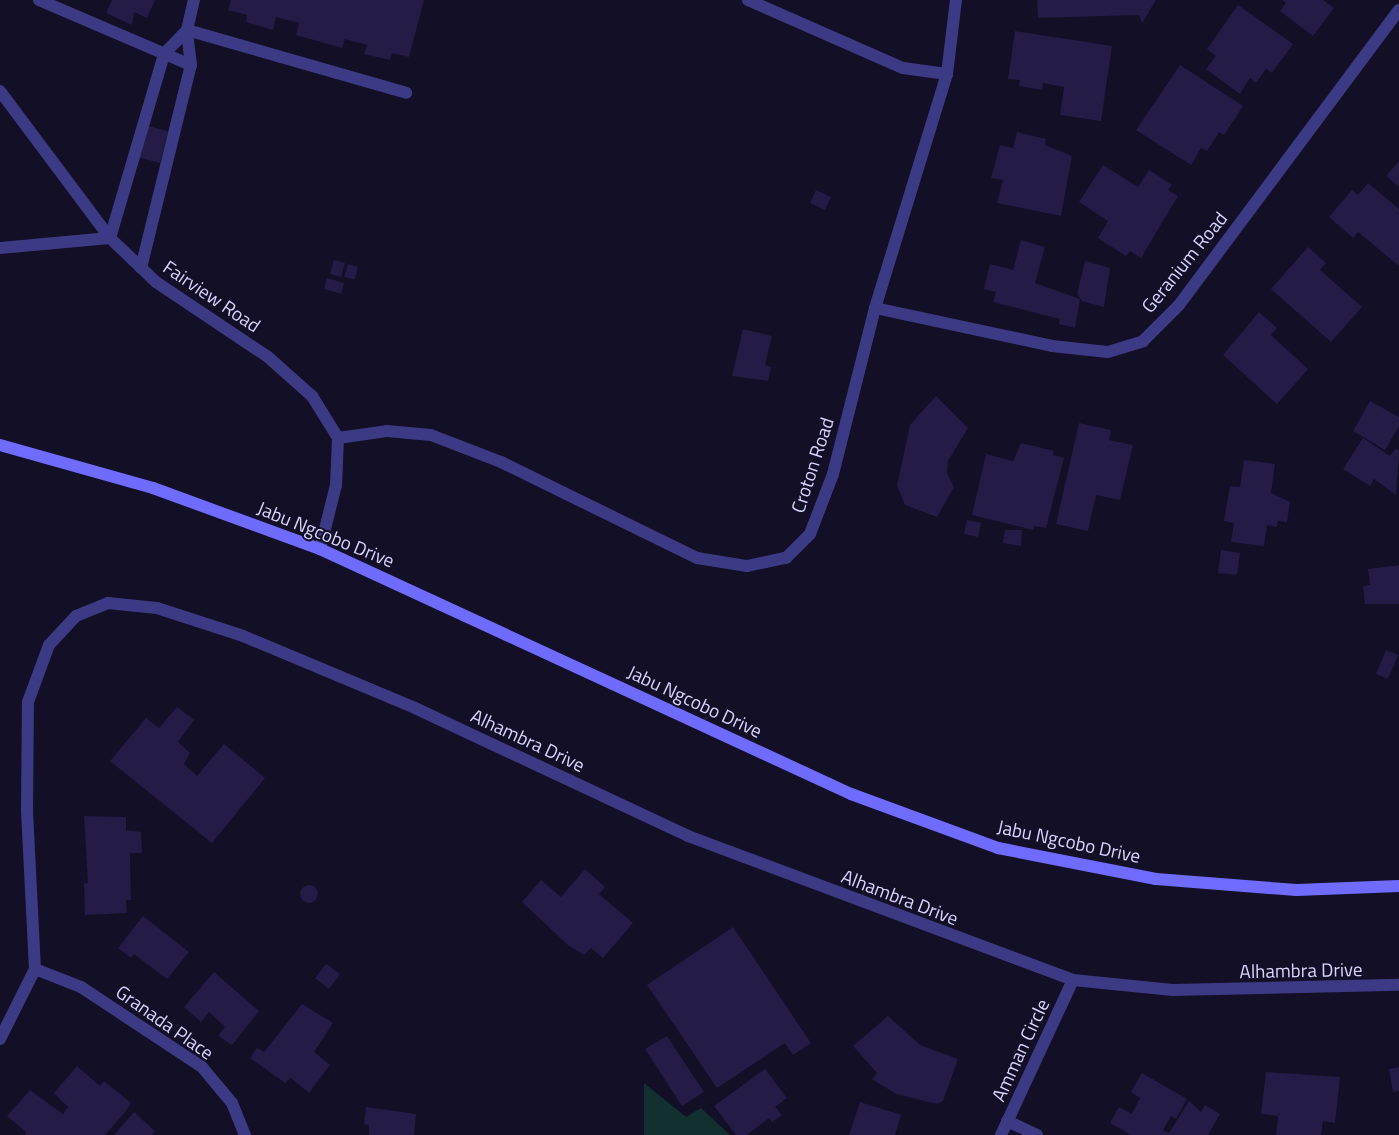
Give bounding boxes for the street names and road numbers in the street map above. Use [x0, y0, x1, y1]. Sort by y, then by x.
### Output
street label: Geranium Road [1136, 207, 1232, 317]
street label: Fairview Road [159, 255, 265, 337]
street label: Croton Road [786, 414, 838, 516]
street label: Jabu Ngcobo Drive [254, 496, 398, 572]
street label: Jabu Ngcobo Drive [624, 660, 766, 742]
street label: Alhambra Drive [467, 704, 589, 776]
street label: Jabu Ngcobo Drive [995, 815, 1143, 867]
street label: Alhambra Drive [838, 864, 962, 930]
street label: Alhambra Drive [1239, 958, 1363, 982]
street label: Granada Place [112, 980, 218, 1064]
street label: Amman Circle [986, 995, 1054, 1105]

